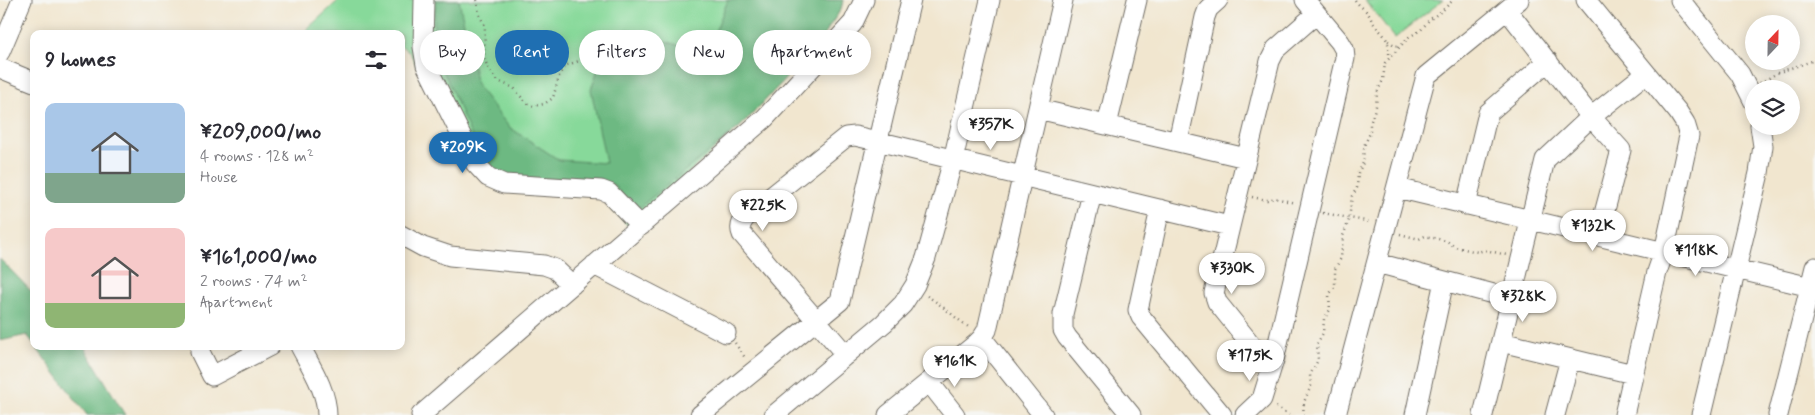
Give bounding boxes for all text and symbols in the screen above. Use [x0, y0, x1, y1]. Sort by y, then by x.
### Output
north arrow [1745, 15, 1800, 70]
map controls [1745, 15, 1800, 135]
chip: Buy [420, 30, 485, 75]
chip: Rent [495, 30, 569, 75]
chip: Filters [579, 30, 665, 75]
chip: New [675, 30, 743, 75]
chip: Apartment [753, 30, 871, 75]
text: 9 homes [45, 46, 116, 74]
icon: filters [362, 46, 390, 74]
button: layers [1745, 80, 1800, 135]
pin: ¥357K [956, 108, 1026, 151]
text: ¥357K [968, 114, 1014, 135]
text: ¥209,000/mo [200, 118, 321, 146]
icon: home [85, 123, 145, 183]
pin: ¥209K [428, 132, 498, 174]
text: ¥209K [440, 137, 486, 158]
text: 4 rooms · 128 m² [200, 146, 314, 167]
text: House [200, 167, 238, 188]
pin: ¥225K [728, 190, 798, 232]
text: ¥225K [740, 195, 786, 216]
pin: ¥132K [1558, 210, 1628, 252]
text: ¥132K [1571, 215, 1615, 236]
pin: ¥118K [1661, 234, 1731, 277]
text: ¥118K [1674, 240, 1718, 261]
text: ¥161,000/mo [200, 243, 317, 271]
icon: home [85, 248, 145, 308]
pin: ¥330K [1197, 252, 1267, 295]
text: ¥330K [1210, 258, 1254, 279]
text: 2 rooms · 74 m² [200, 271, 308, 292]
pin: ¥328K [1488, 280, 1558, 323]
text: ¥328K [1501, 286, 1545, 307]
text: Apartment [200, 292, 273, 313]
pin: ¥175K [1215, 340, 1285, 382]
text: ¥175K [1228, 345, 1272, 366]
pin: ¥161K [920, 346, 990, 388]
text: ¥161K [934, 351, 976, 372]

